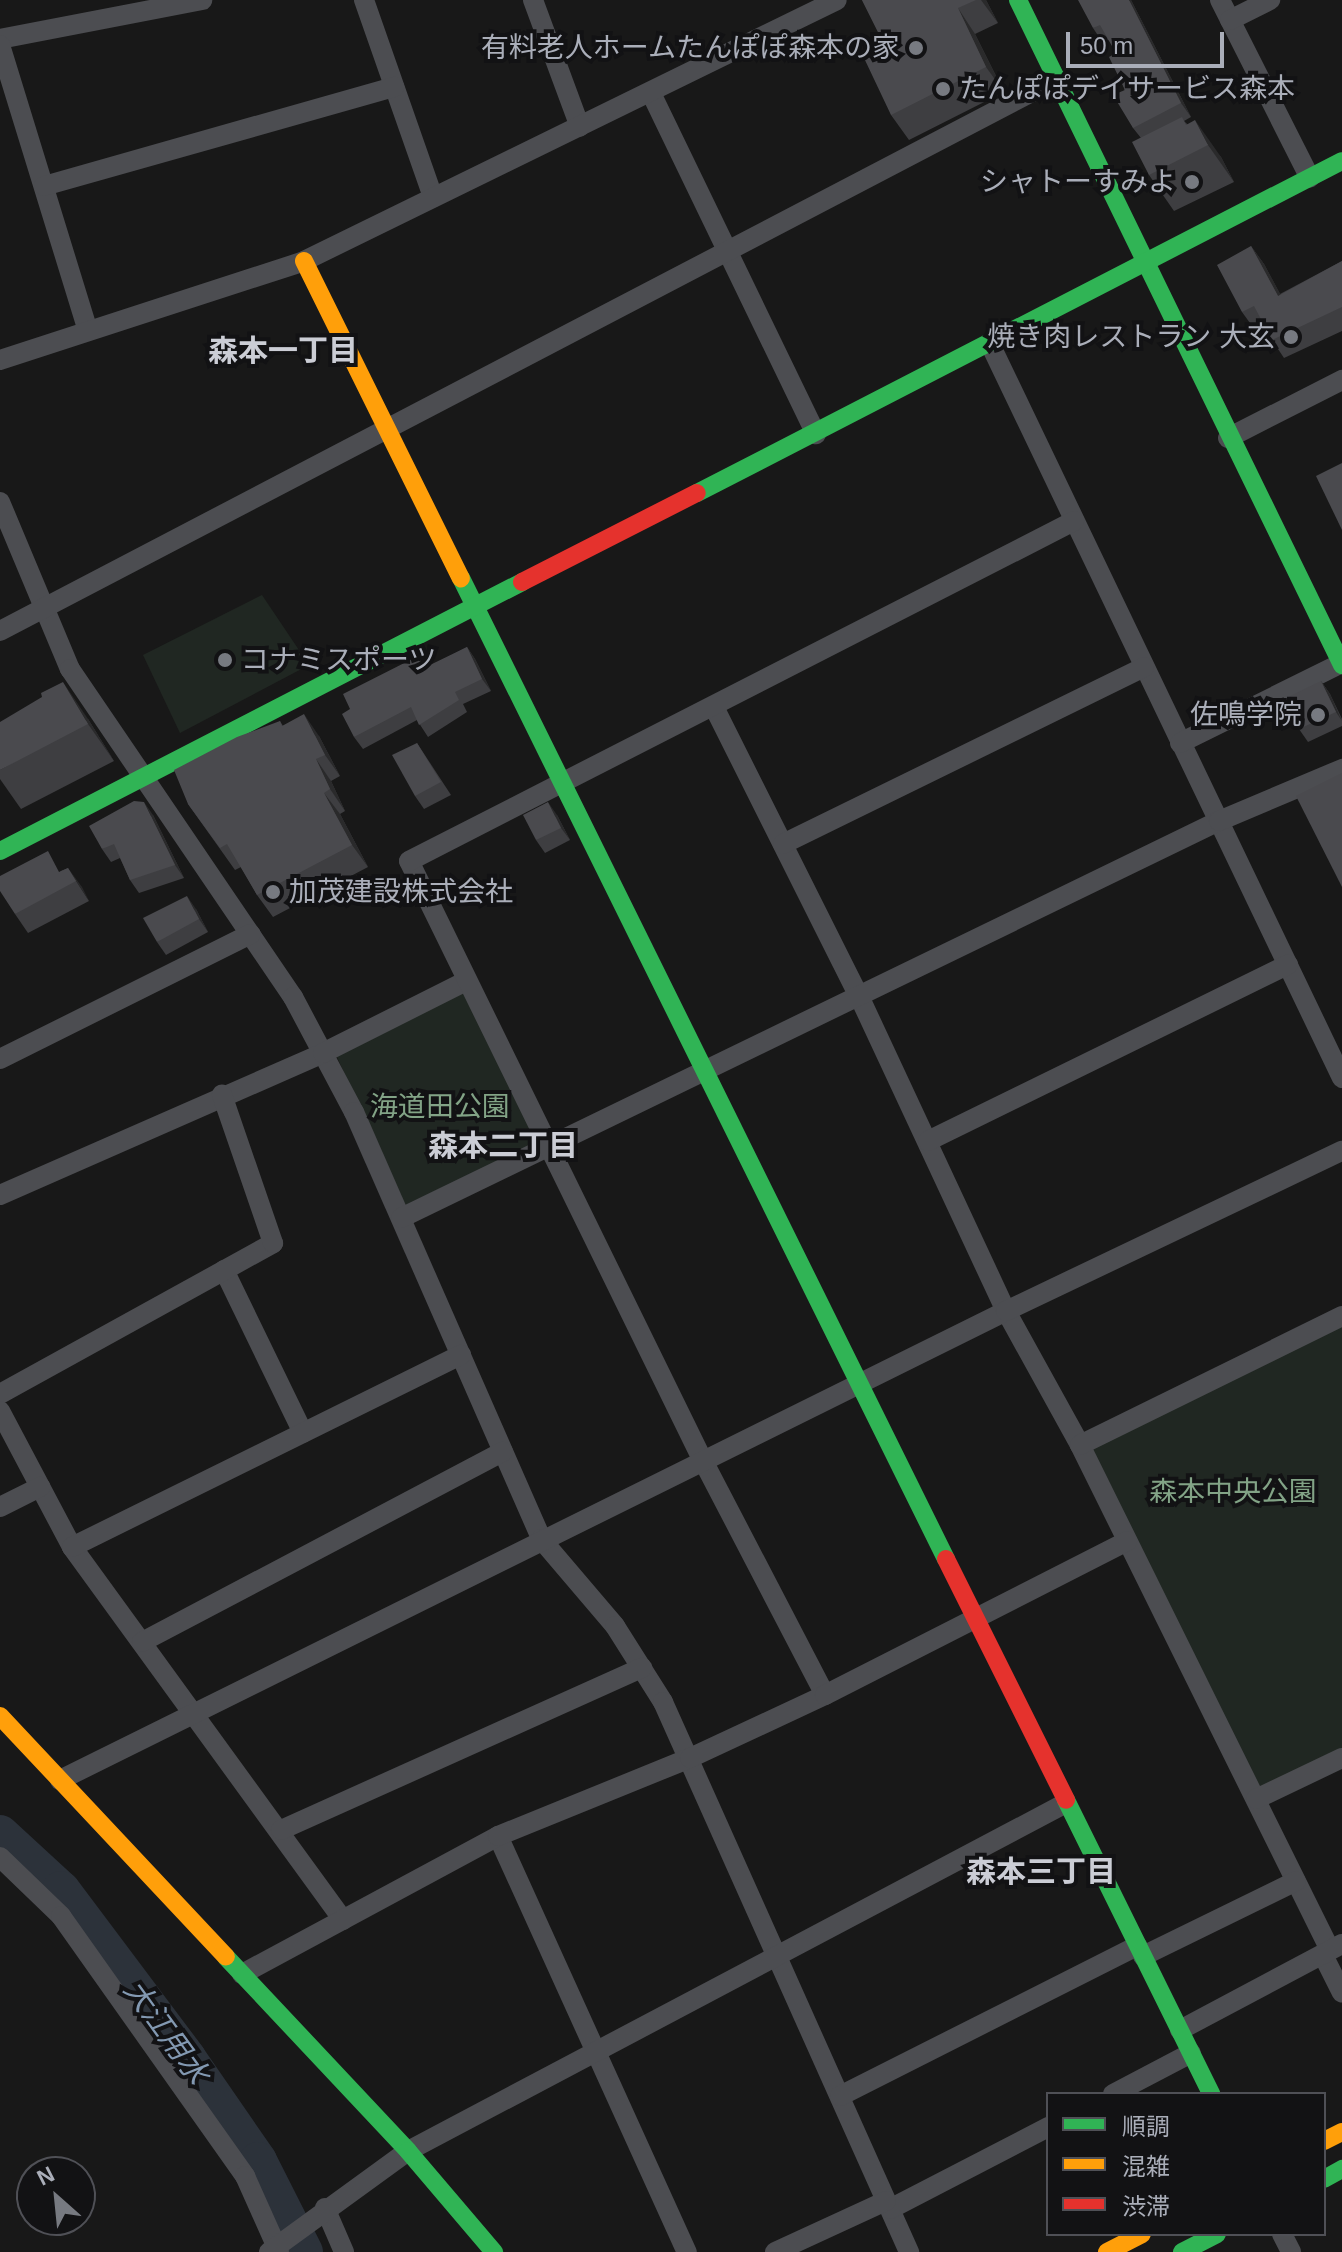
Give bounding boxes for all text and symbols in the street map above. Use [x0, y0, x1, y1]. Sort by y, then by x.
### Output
scale bar [1070, 16, 1228, 66]
place label: 有料老人ホームたんぽぽ森本の家 [480, 31, 900, 65]
text: 50 m [1080, 32, 1133, 59]
marker: 有料老人ホームたんぽぽ森本の家 [907, 39, 925, 57]
place label: たんぽぽデイサービス森本 [959, 72, 1295, 106]
marker: たんぽぽデイサービス森本 [934, 80, 952, 98]
place label: シャトーすみよ [980, 165, 1176, 199]
marker: シャトーすみよ [1183, 173, 1201, 191]
place label: 焼き肉レストラン 大玄 [987, 320, 1275, 354]
marker: 焼き肉レストラン 大玄 [1282, 328, 1300, 346]
district label: 森本一丁目 [208, 333, 358, 369]
place label: コナミスポーツ [241, 643, 437, 677]
marker: コナミスポーツ [216, 651, 234, 669]
place label: 佐鳴学院 [1190, 698, 1302, 732]
marker: 佐鳴学院 [1309, 706, 1327, 724]
place label: 加茂建設株式会社 [289, 875, 513, 909]
marker: 加茂建設株式会社 [264, 883, 282, 901]
park label: 海道田公園 [370, 1090, 510, 1124]
district label: 森本二丁目 [428, 1128, 578, 1164]
park label: 森本中央公園 [1149, 1475, 1317, 1509]
district label: 森本三丁目 [966, 1854, 1116, 1890]
water label: 大江用水 [116, 1973, 216, 2091]
legend [1046, 2092, 1326, 2236]
text: 順調 [1122, 2113, 1170, 2140]
text: 混雑 [1122, 2153, 1170, 2180]
north arrow [16, 2156, 96, 2236]
text: N [33, 2161, 59, 2191]
text: 渋滞 [1122, 2193, 1170, 2220]

